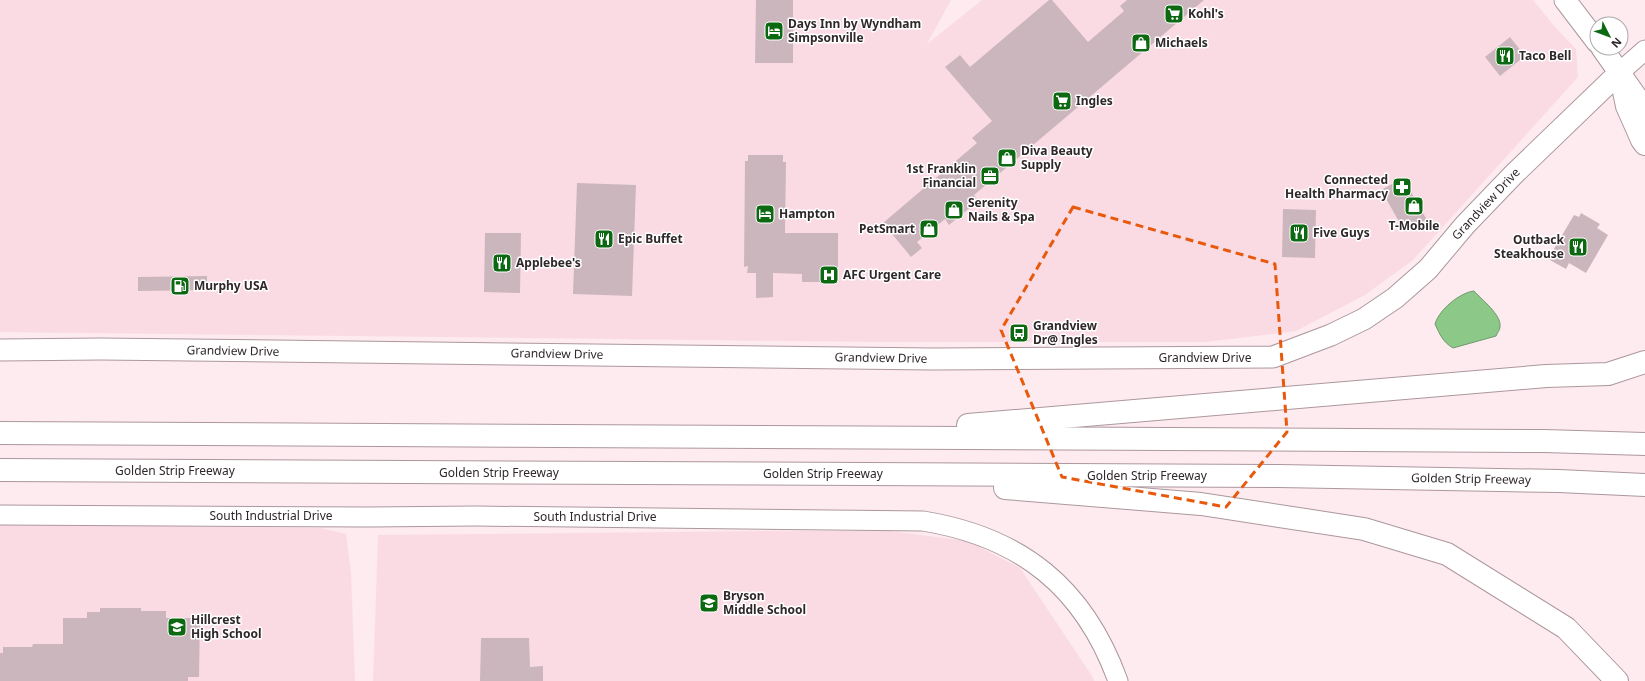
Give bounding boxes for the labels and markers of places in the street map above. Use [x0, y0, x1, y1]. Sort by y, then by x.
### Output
supermarket icon: Kohl's [1163, 3, 1185, 25]
place label: Kohl's [1188, 5, 1224, 22]
place label: Days Inn by Wyndham Simpsonville [788, 15, 921, 46]
hotel icon: Days Inn by Wyndham Simpsonville [763, 20, 785, 42]
shop icon: Michaels [1130, 32, 1152, 54]
place label: Michaels [1155, 34, 1208, 51]
restaurant icon: Taco Bell [1494, 45, 1516, 67]
place label: Taco Bell [1519, 47, 1571, 64]
supermarket icon: Ingles [1051, 90, 1073, 112]
place label: Ingles [1076, 92, 1113, 109]
place label: Diva Beauty Supply [1021, 142, 1093, 173]
shop icon: Diva Beauty Supply [996, 147, 1018, 169]
place label: 1st Franklin Financial [906, 160, 976, 191]
office icon: 1st Franklin Financial [979, 165, 1001, 187]
place label: Connected Health Pharmacy [1285, 171, 1388, 202]
pharmacy icon: Connected Health Pharmacy [1391, 176, 1413, 198]
place label: Serenity Nails & Spa [968, 194, 1035, 225]
shop icon: T-Mobile [1403, 195, 1425, 217]
shop icon: Serenity Nails & Spa [943, 199, 965, 221]
hotel icon: Hampton [754, 203, 776, 225]
place label: Hampton [779, 205, 835, 222]
place label: T-Mobile [1388, 217, 1440, 234]
shop icon: PetSmart [918, 218, 940, 240]
place label: PetSmart [859, 220, 915, 237]
restaurant icon: Five Guys [1288, 222, 1310, 244]
place label: Five Guys [1313, 224, 1370, 241]
restaurant icon: Epic Buffet [593, 228, 615, 250]
place label: Epic Buffet [618, 230, 683, 247]
place label: Outback Steakhouse [1494, 231, 1565, 262]
restaurant icon: Outback Steakhouse [1567, 236, 1589, 258]
restaurant icon: Applebee's [491, 252, 513, 274]
place label: Applebee's [516, 254, 581, 271]
hospital icon: AFC Urgent Care [818, 264, 840, 286]
place label: AFC Urgent Care [843, 266, 941, 283]
fuel station icon: Murphy USA [169, 275, 191, 297]
place label: Murphy USA [194, 277, 269, 294]
place label: Grandview Dr@ Ingles [1033, 317, 1098, 348]
bus stop icon: Grandview Dr@ Ingles [1008, 322, 1030, 344]
place label: Bryson Middle School [723, 587, 806, 618]
school or university icon: Bryson Middle School [698, 592, 720, 614]
place label: Hillcrest High School [191, 611, 261, 642]
school or university icon: Hillcrest High School [166, 616, 188, 638]

